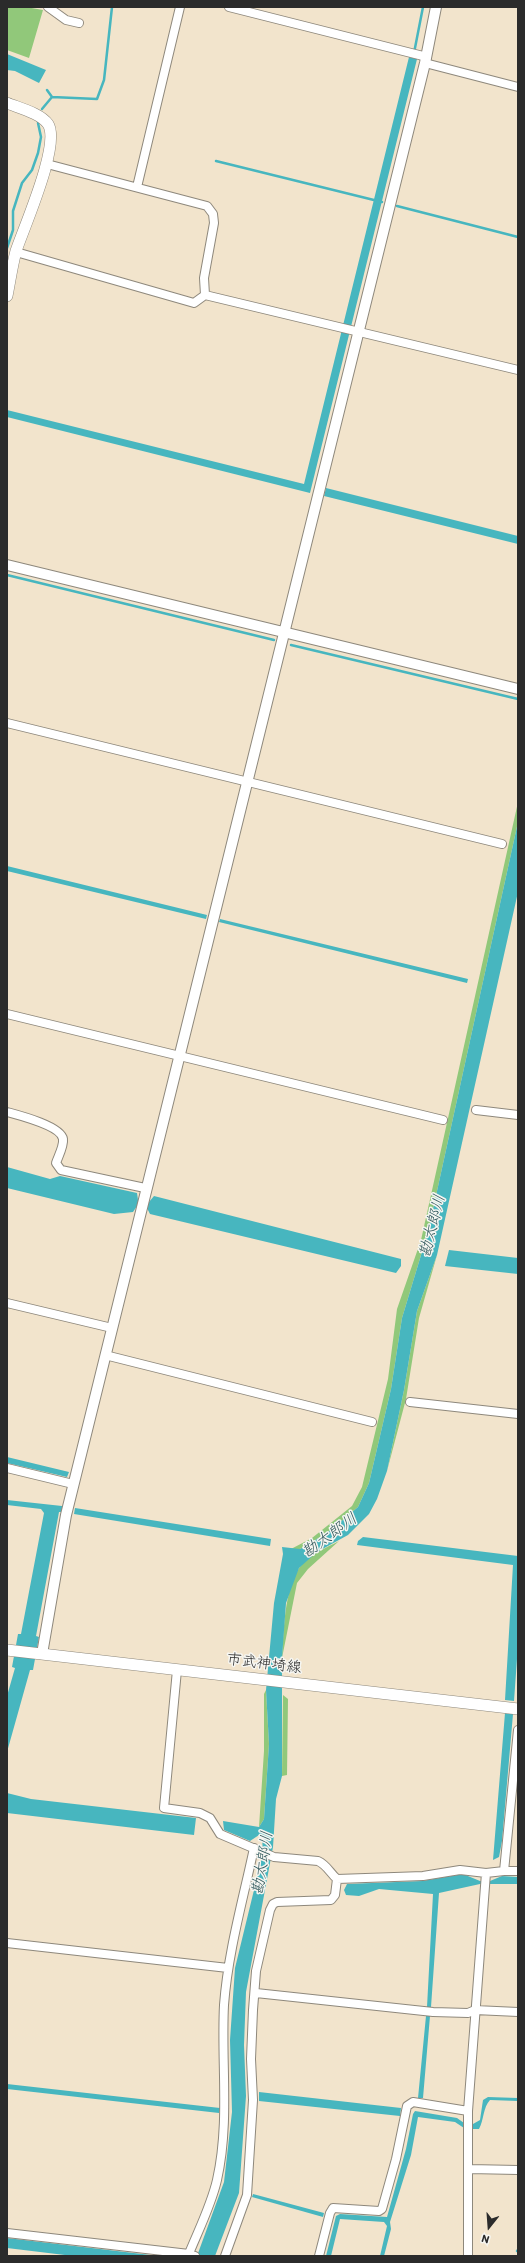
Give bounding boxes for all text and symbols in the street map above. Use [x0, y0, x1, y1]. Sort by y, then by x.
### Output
water label: 勘太郎川 [416, 1193, 450, 1259]
water label: 勘太郎川 [298, 1509, 362, 1563]
street label: 市武神埼線 [226, 1650, 302, 1678]
water label: 勘太郎川 [249, 1830, 277, 1896]
north arrow [469, 2207, 509, 2247]
text: N [480, 2232, 491, 2246]

